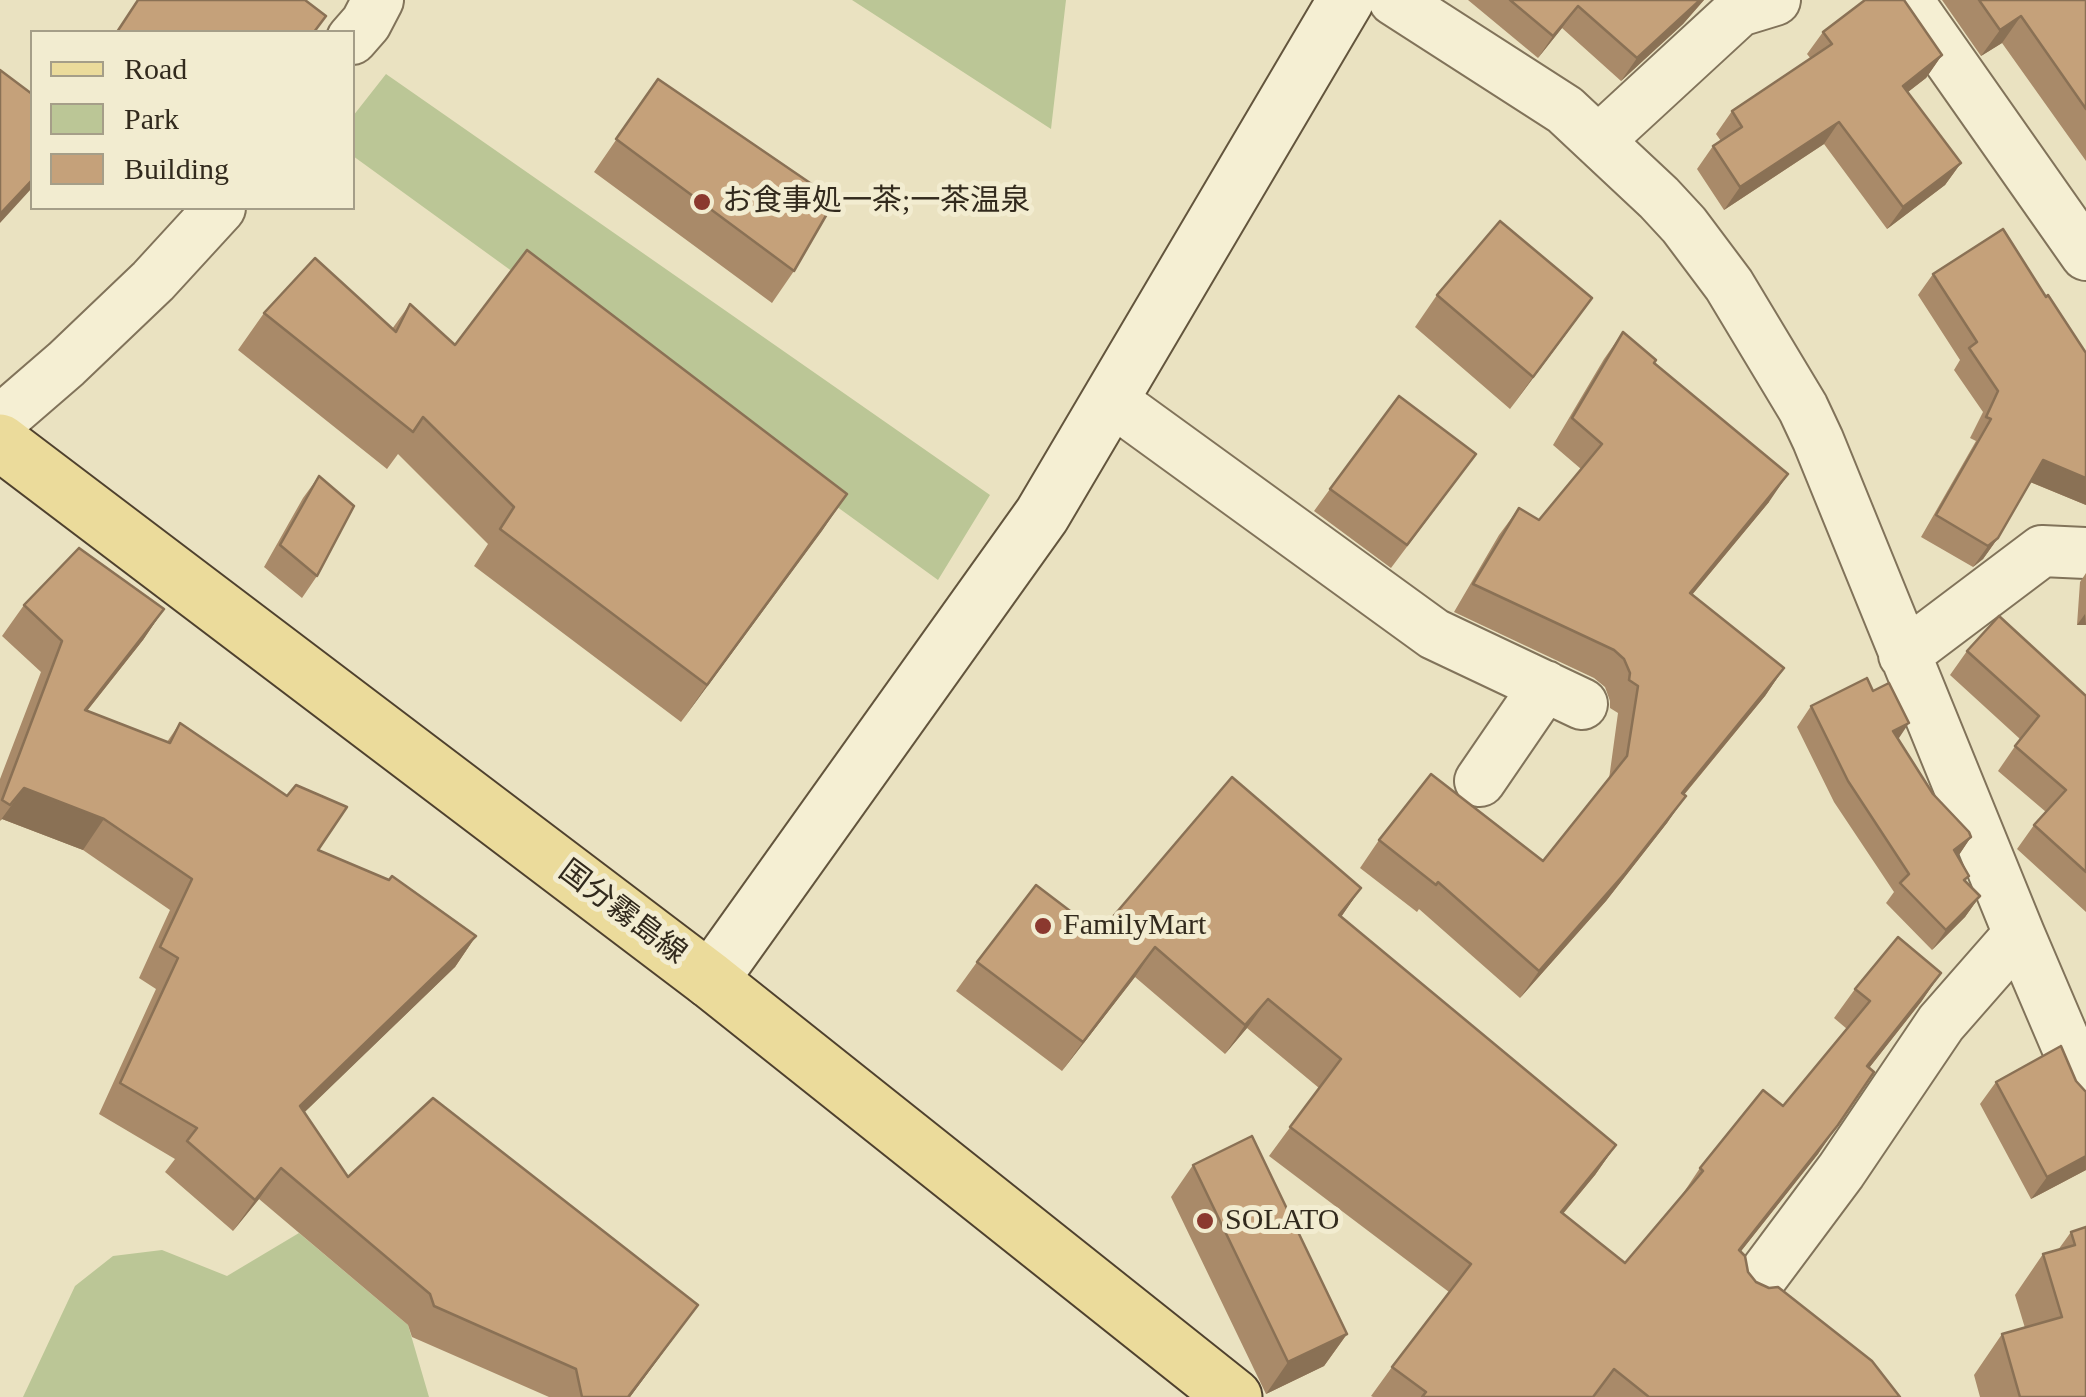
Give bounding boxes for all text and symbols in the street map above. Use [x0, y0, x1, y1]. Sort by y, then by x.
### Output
legend [30, 30, 355, 210]
text: Road [124, 52, 187, 85]
text: Park [124, 102, 179, 135]
text: Building [124, 152, 229, 185]
place label: お食事処一茶;一茶温泉 [722, 184, 1030, 220]
marker: お食事処一茶;一茶温泉 [691, 191, 713, 213]
street label: 国分霧島線 [551, 853, 693, 973]
place label: FamilyMart [1063, 908, 1206, 944]
marker: FamilyMart [1032, 915, 1054, 937]
place label: SOLATO [1225, 1203, 1339, 1239]
marker: SOLATO [1194, 1210, 1216, 1232]

